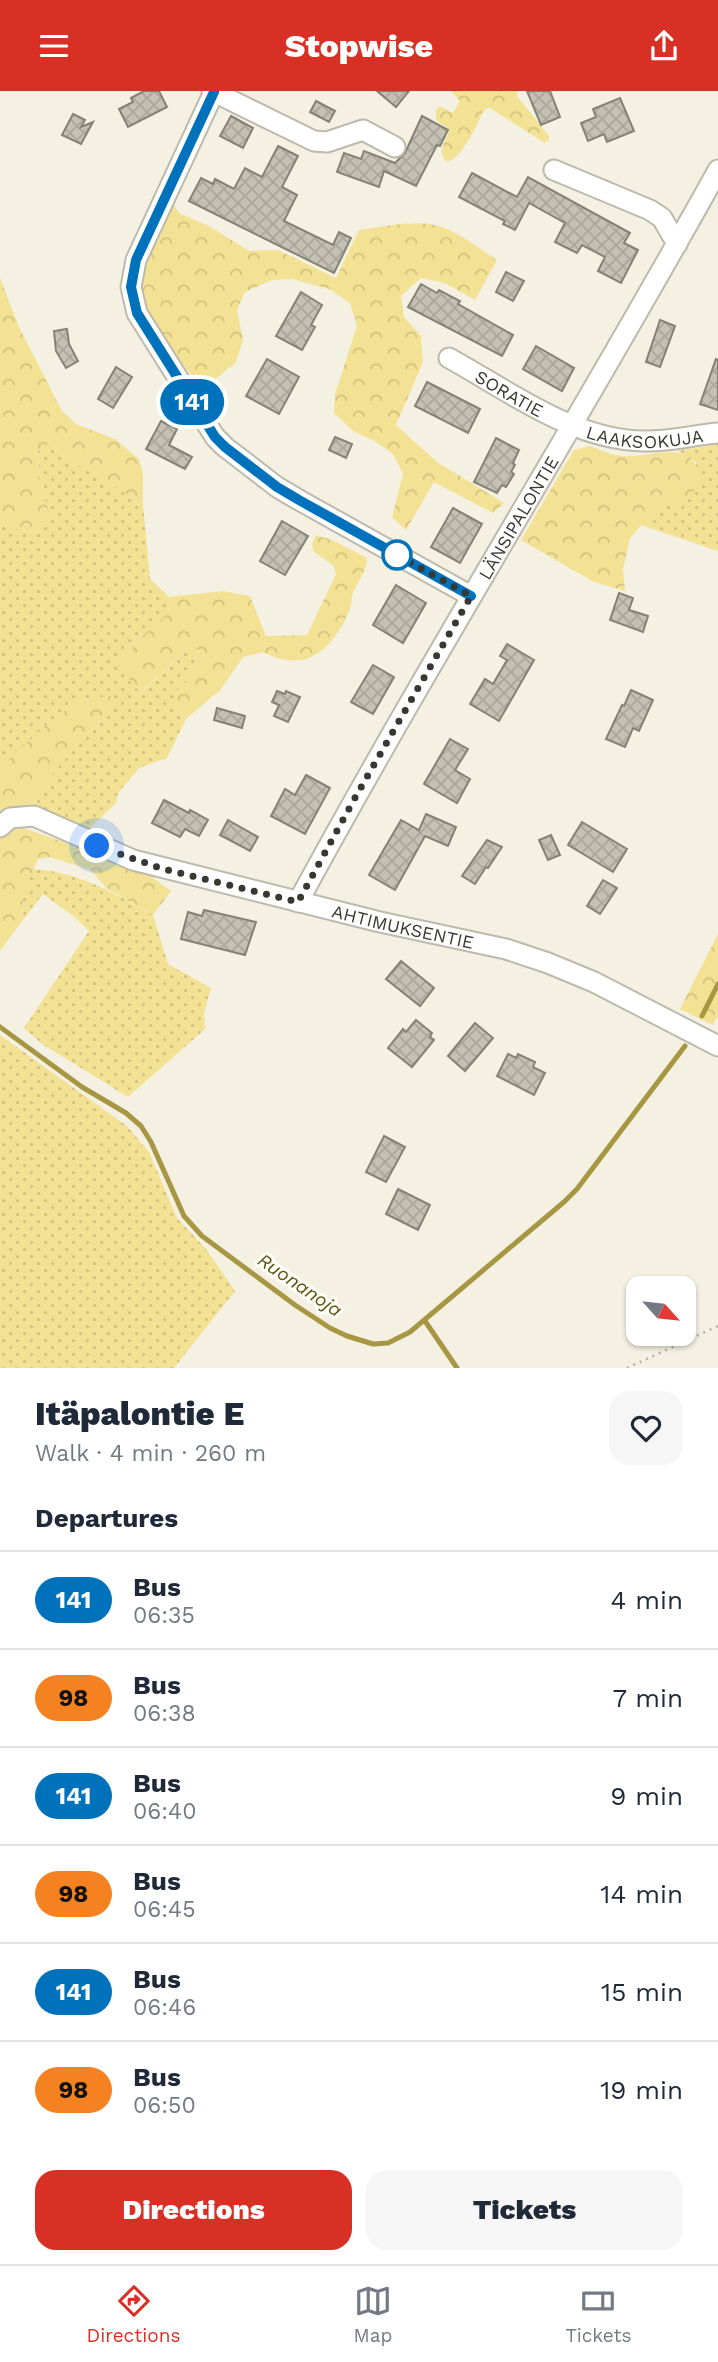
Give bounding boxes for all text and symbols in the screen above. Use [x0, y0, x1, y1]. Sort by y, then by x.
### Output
icon: menu [35, 27, 73, 65]
text: Stopwise [285, 27, 433, 65]
icon: share [645, 27, 683, 65]
street label: SORATIE [472, 365, 547, 421]
line badge: 141 [152, 379, 232, 425]
text: 141 [174, 388, 210, 416]
street label: LAAKSOKUJA [584, 421, 705, 452]
street label: LÄNSIPALONTIE [474, 452, 562, 583]
unlabelled marker [382, 540, 412, 570]
your location [79, 828, 114, 863]
street label: AHTIMUKSENTIE [330, 900, 476, 952]
water label: Ruonanoja [253, 1248, 347, 1322]
north arrow [626, 1276, 696, 1346]
map controls [626, 1276, 696, 1346]
button: heart [609, 1391, 683, 1465]
text: Itäpalontie E [35, 1394, 244, 1433]
text: Walk · 4 min · 260 m [35, 1440, 266, 1467]
text: Departures [35, 1503, 178, 1533]
text: Bus [133, 1572, 181, 1602]
text: 4 min [610, 1585, 683, 1615]
text: 141 [56, 1586, 91, 1614]
text: 06:35 [133, 1602, 195, 1629]
text: Bus [133, 1670, 181, 1700]
text: 7 min [613, 1683, 683, 1713]
text: 98 [59, 1684, 88, 1712]
text: 06:38 [133, 1700, 196, 1727]
text: Bus [133, 1768, 181, 1798]
text: 9 min [610, 1781, 683, 1811]
text: 141 [56, 1782, 91, 1810]
text: 06:40 [133, 1798, 196, 1825]
text: Bus [133, 1866, 181, 1896]
text: 14 min [600, 1879, 683, 1909]
text: 98 [59, 1880, 88, 1908]
text: 06:45 [133, 1896, 196, 1923]
text: Bus [133, 1964, 181, 1994]
text: 15 min [601, 1977, 683, 2007]
text: 141 [56, 1978, 91, 2006]
text: 06:46 [133, 1994, 196, 2021]
text: Bus [133, 2062, 181, 2092]
text: 19 min [600, 2075, 683, 2105]
text: 98 [59, 2076, 88, 2104]
text: 06:50 [133, 2092, 196, 2119]
button: Directions [35, 2170, 352, 2250]
button: Tickets [366, 2170, 683, 2250]
tab: Directions [87, 2282, 180, 2347]
tab: Map [354, 2282, 392, 2347]
tab: Tickets [565, 2282, 631, 2347]

